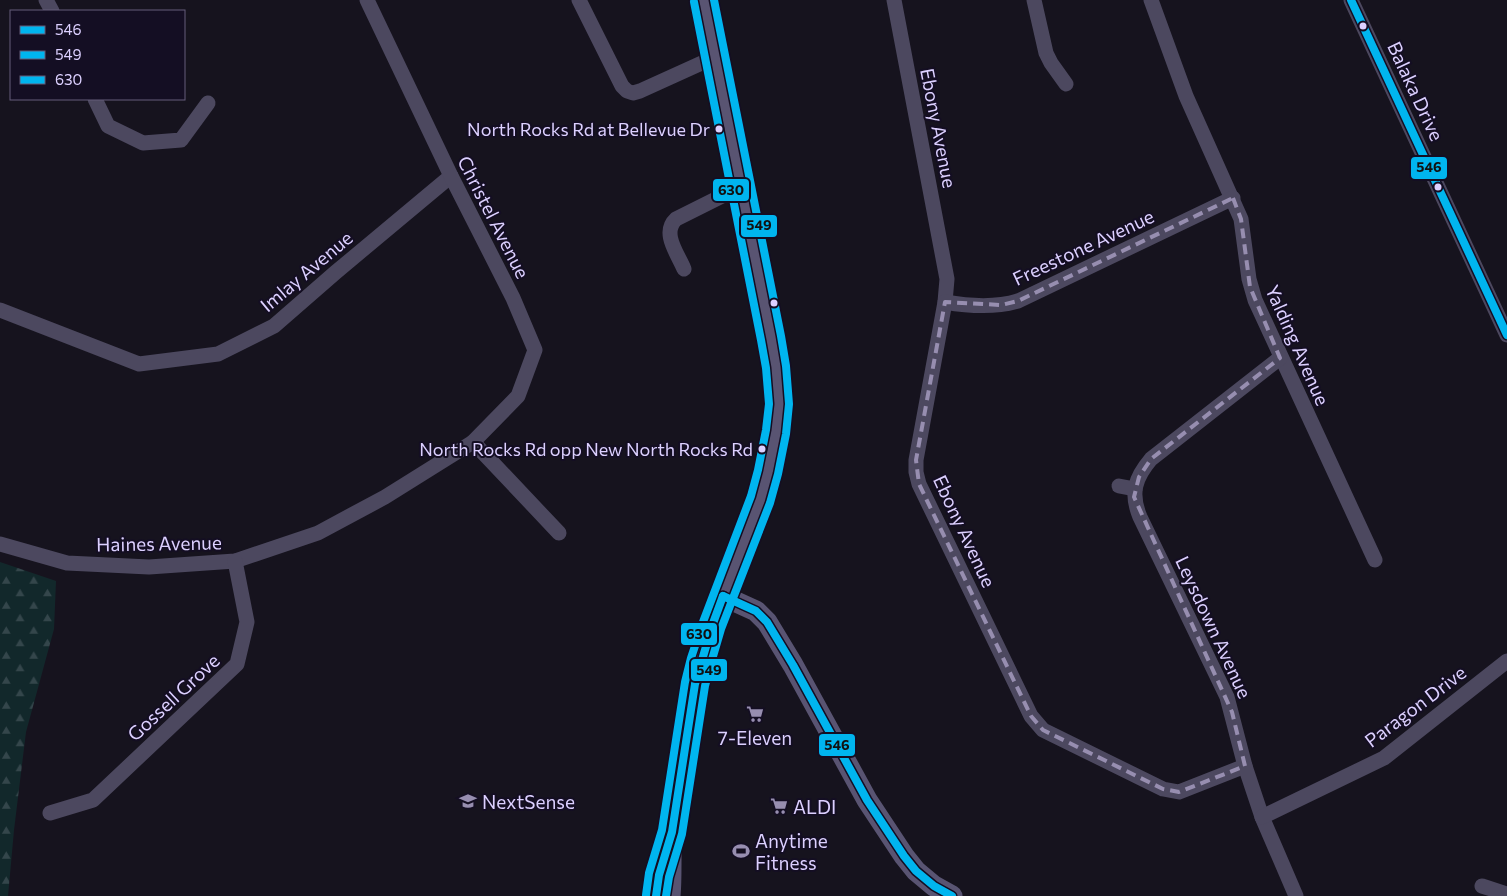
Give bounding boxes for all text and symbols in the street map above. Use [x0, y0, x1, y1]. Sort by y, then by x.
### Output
legend [10, 10, 185, 100]
text: 546 [55, 20, 82, 38]
unlabelled marker [1358, 21, 1368, 31]
street label: Balaka Drive [1383, 38, 1449, 144]
text: 549 [55, 45, 82, 63]
street label: Ebony Avenue [916, 66, 962, 190]
text: 630 [55, 70, 82, 88]
place label: North Rocks Rd at Bellevue Dr [467, 118, 710, 140]
marker: North Rocks Rd at Bellevue Dr [714, 124, 724, 134]
street label: Christel Avenue [453, 152, 535, 282]
line badge: 546 [1410, 156, 1448, 180]
text: 546 [1416, 158, 1442, 175]
line badge: 630 [712, 178, 750, 202]
text: 630 [718, 181, 744, 198]
unlabelled marker [1433, 182, 1443, 192]
street label: Freestone Avenue [1009, 204, 1157, 290]
line badge: 549 [740, 214, 778, 238]
text: 549 [746, 216, 772, 233]
street label: Imlay Avenue [255, 226, 357, 316]
street label: Yalding Avenue [1261, 281, 1335, 409]
unlabelled marker [769, 298, 779, 308]
place label: North Rocks Rd opp New North Rocks Rd [419, 438, 753, 460]
marker: North Rocks Rd opp New North Rocks Rd [757, 444, 767, 454]
street label: Ebony Avenue [929, 471, 1001, 591]
street label: Haines Avenue [96, 530, 222, 556]
street label: Leysdown Avenue [1171, 552, 1257, 702]
line badge: 630 [680, 622, 718, 646]
text: 630 [686, 625, 712, 642]
street label: Gossell Grove [122, 649, 224, 745]
line badge: 549 [690, 658, 728, 682]
street label: Paragon Drive [1360, 660, 1470, 752]
text: 549 [696, 661, 722, 678]
supermarket icon: 7-Eleven [745, 704, 765, 724]
place label: 7-Eleven [718, 726, 792, 749]
line badge: 546 [818, 733, 856, 757]
text: 546 [824, 736, 850, 753]
place label: NextSense [482, 790, 575, 813]
school or university icon: NextSense [458, 791, 478, 811]
place label: ALDI [793, 795, 836, 818]
supermarket icon: ALDI [769, 796, 789, 816]
place label: Anytime Fitness [755, 829, 828, 874]
sports icon: Anytime Fitness [731, 841, 751, 861]

